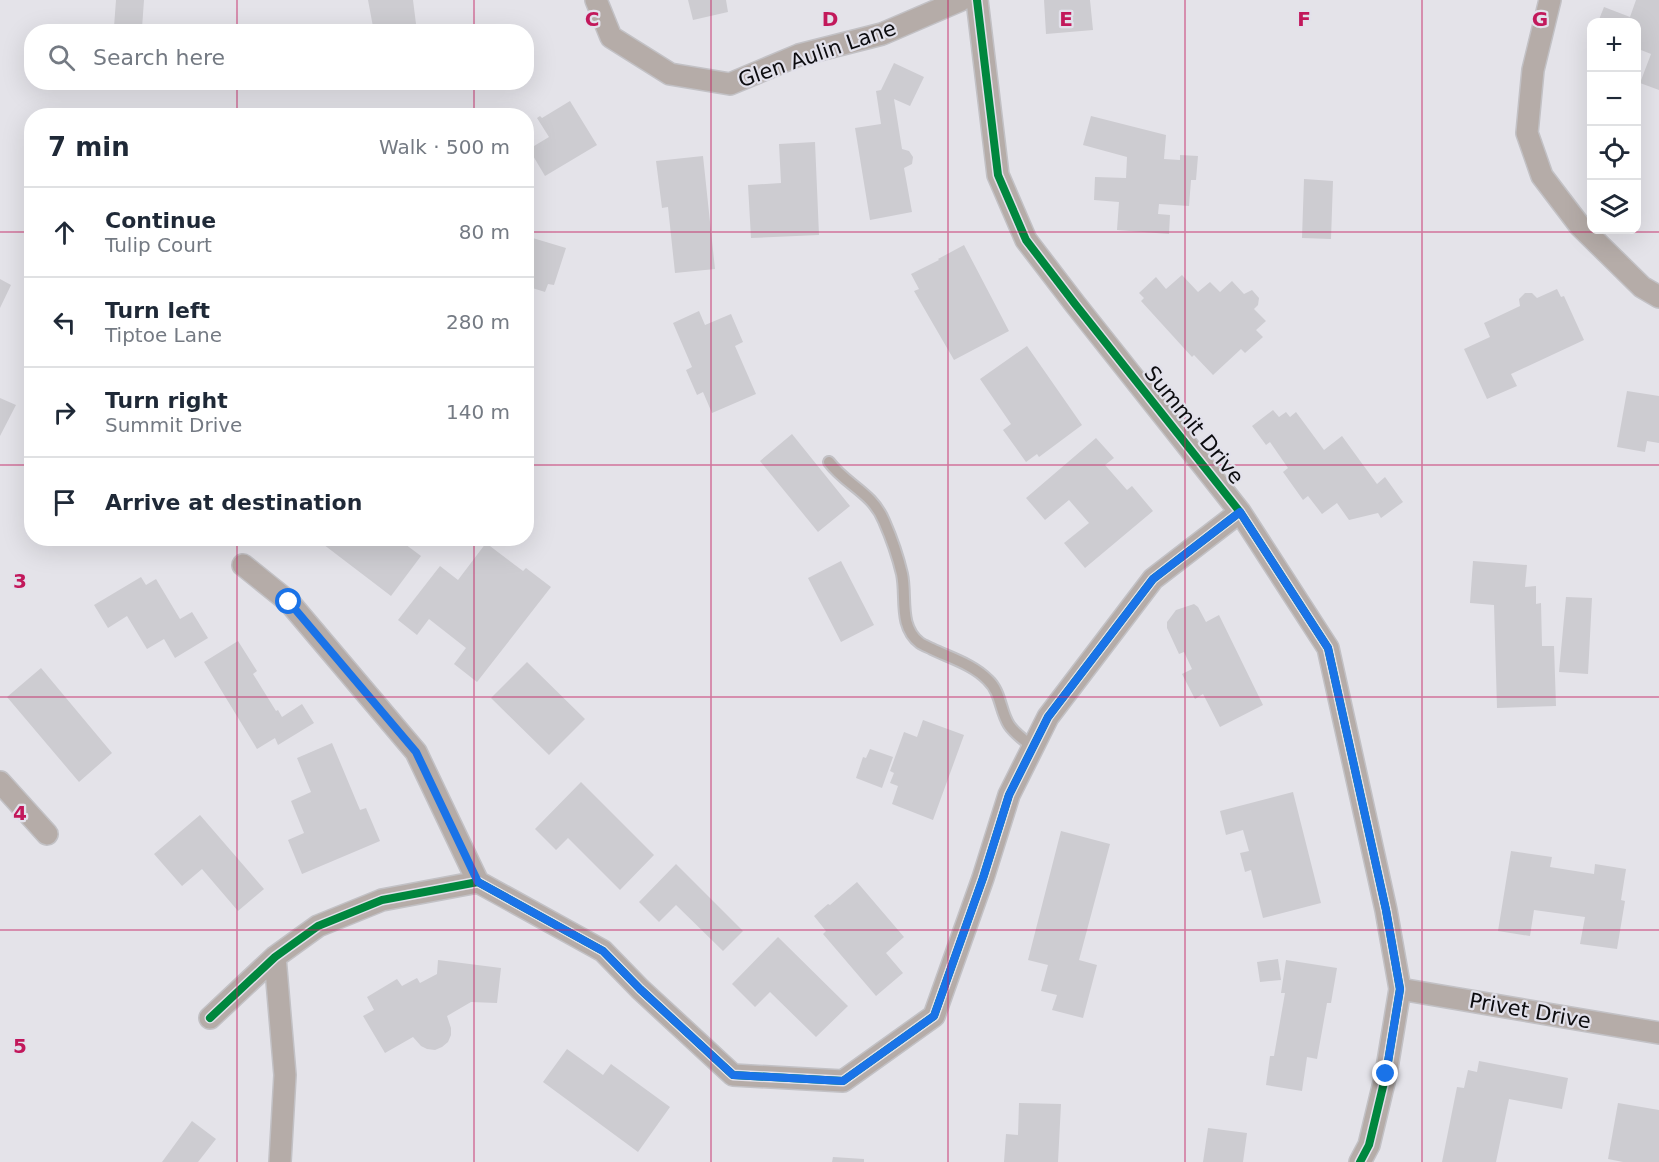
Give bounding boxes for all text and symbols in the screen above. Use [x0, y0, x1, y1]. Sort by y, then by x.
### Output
text: C [585, 7, 599, 31]
text: D [822, 7, 838, 31]
text: E [1059, 7, 1073, 31]
text: F [1297, 7, 1311, 31]
text: G [1532, 7, 1548, 31]
street label: Glen Aulin Lane [735, 16, 899, 92]
map controls [1587, 18, 1641, 234]
button: + [1587, 18, 1641, 72]
search box [24, 24, 534, 90]
icon: search [45, 41, 78, 74]
text: Search here [93, 45, 225, 70]
button: − [1587, 72, 1641, 126]
button: locate [1587, 126, 1641, 180]
text: 7 min [48, 132, 130, 162]
text: Walk · 500 m [379, 135, 510, 159]
button: layers [1587, 180, 1641, 234]
text: Continue [105, 208, 216, 233]
icon: ahead [48, 216, 81, 249]
text: 80 m [459, 220, 510, 244]
text: Tulip Court [105, 233, 212, 257]
text: Turn left [105, 298, 210, 323]
icon: left [48, 306, 81, 339]
text: 280 m [446, 310, 510, 334]
text: Tiptoe Lane [105, 323, 222, 347]
street label: Summit Drive [1139, 361, 1249, 489]
text: Turn right [105, 388, 228, 413]
icon: right [48, 396, 81, 429]
text: 140 m [446, 400, 510, 424]
text: Summit Drive [105, 413, 242, 437]
icon: arrive [48, 486, 81, 519]
text: Arrive at destination [105, 490, 362, 515]
text: 3 [13, 569, 27, 593]
route start [275, 588, 301, 614]
text: 4 [13, 801, 27, 825]
street label: Privet Drive [1467, 989, 1593, 1033]
text: 5 [13, 1034, 27, 1058]
route end [1372, 1060, 1398, 1086]

